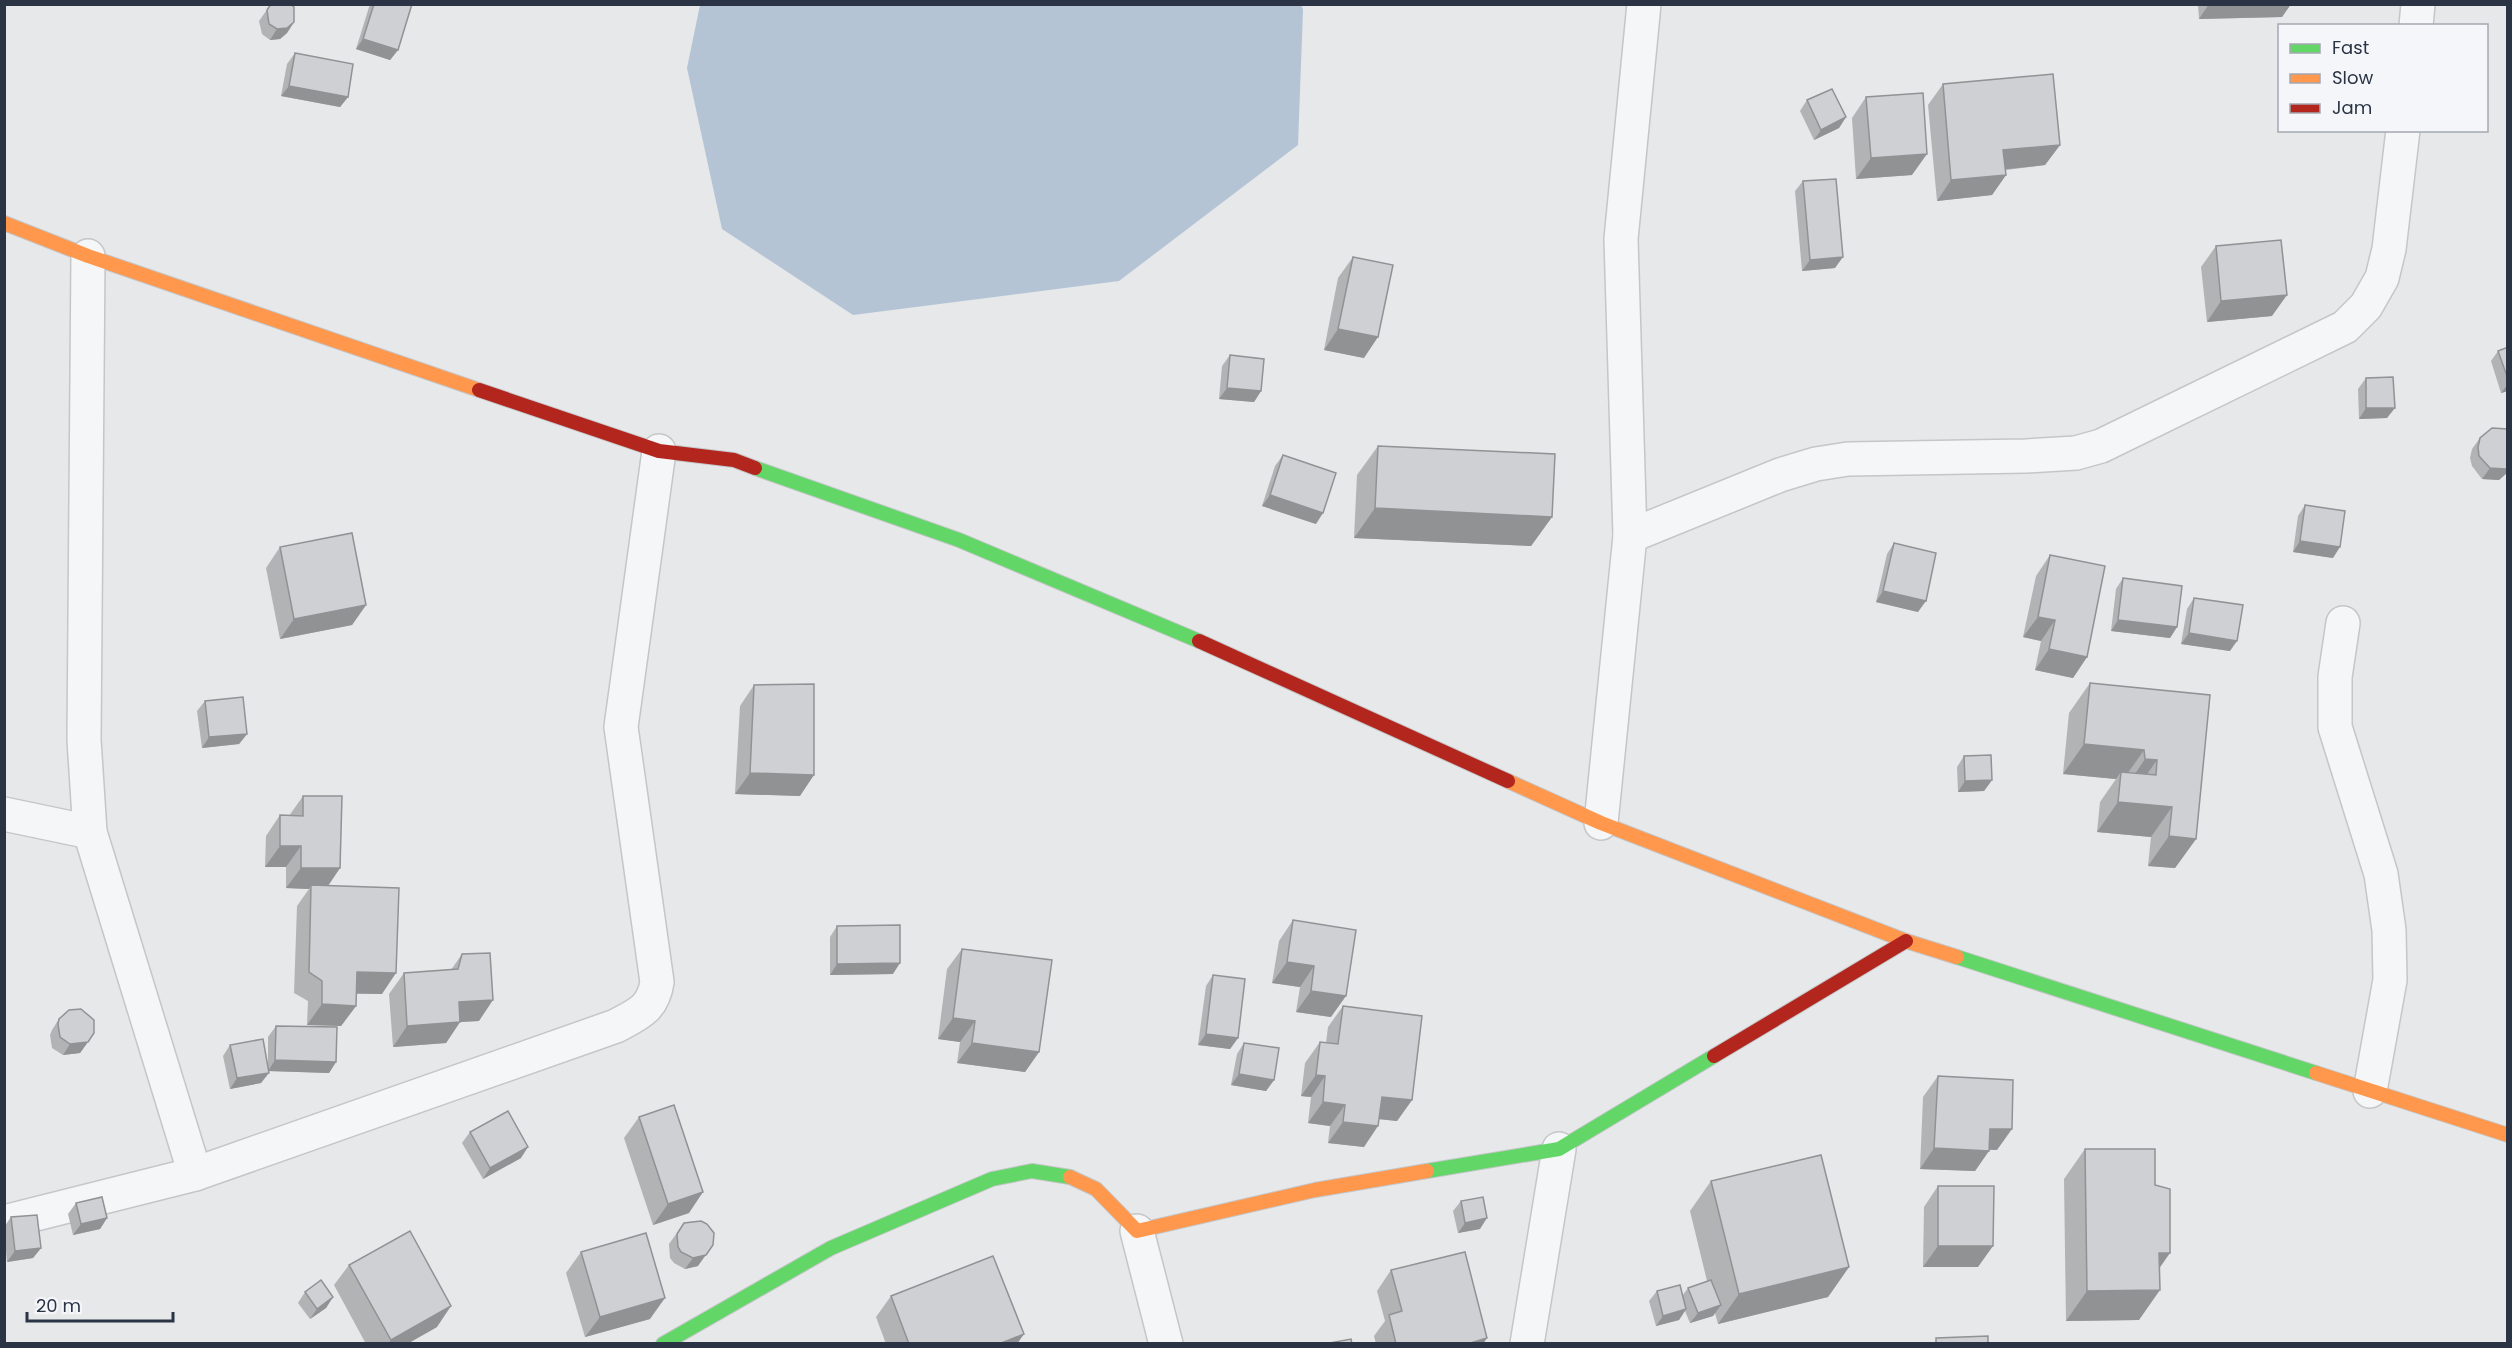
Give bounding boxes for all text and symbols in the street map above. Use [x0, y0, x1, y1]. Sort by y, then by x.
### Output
legend [2278, 24, 2488, 132]
text: Fast [2332, 35, 2369, 60]
text: Slow [2332, 65, 2374, 90]
text: Jam [2332, 95, 2372, 120]
scale bar [27, 1285, 172, 1323]
text: 20 m [36, 1293, 81, 1318]

